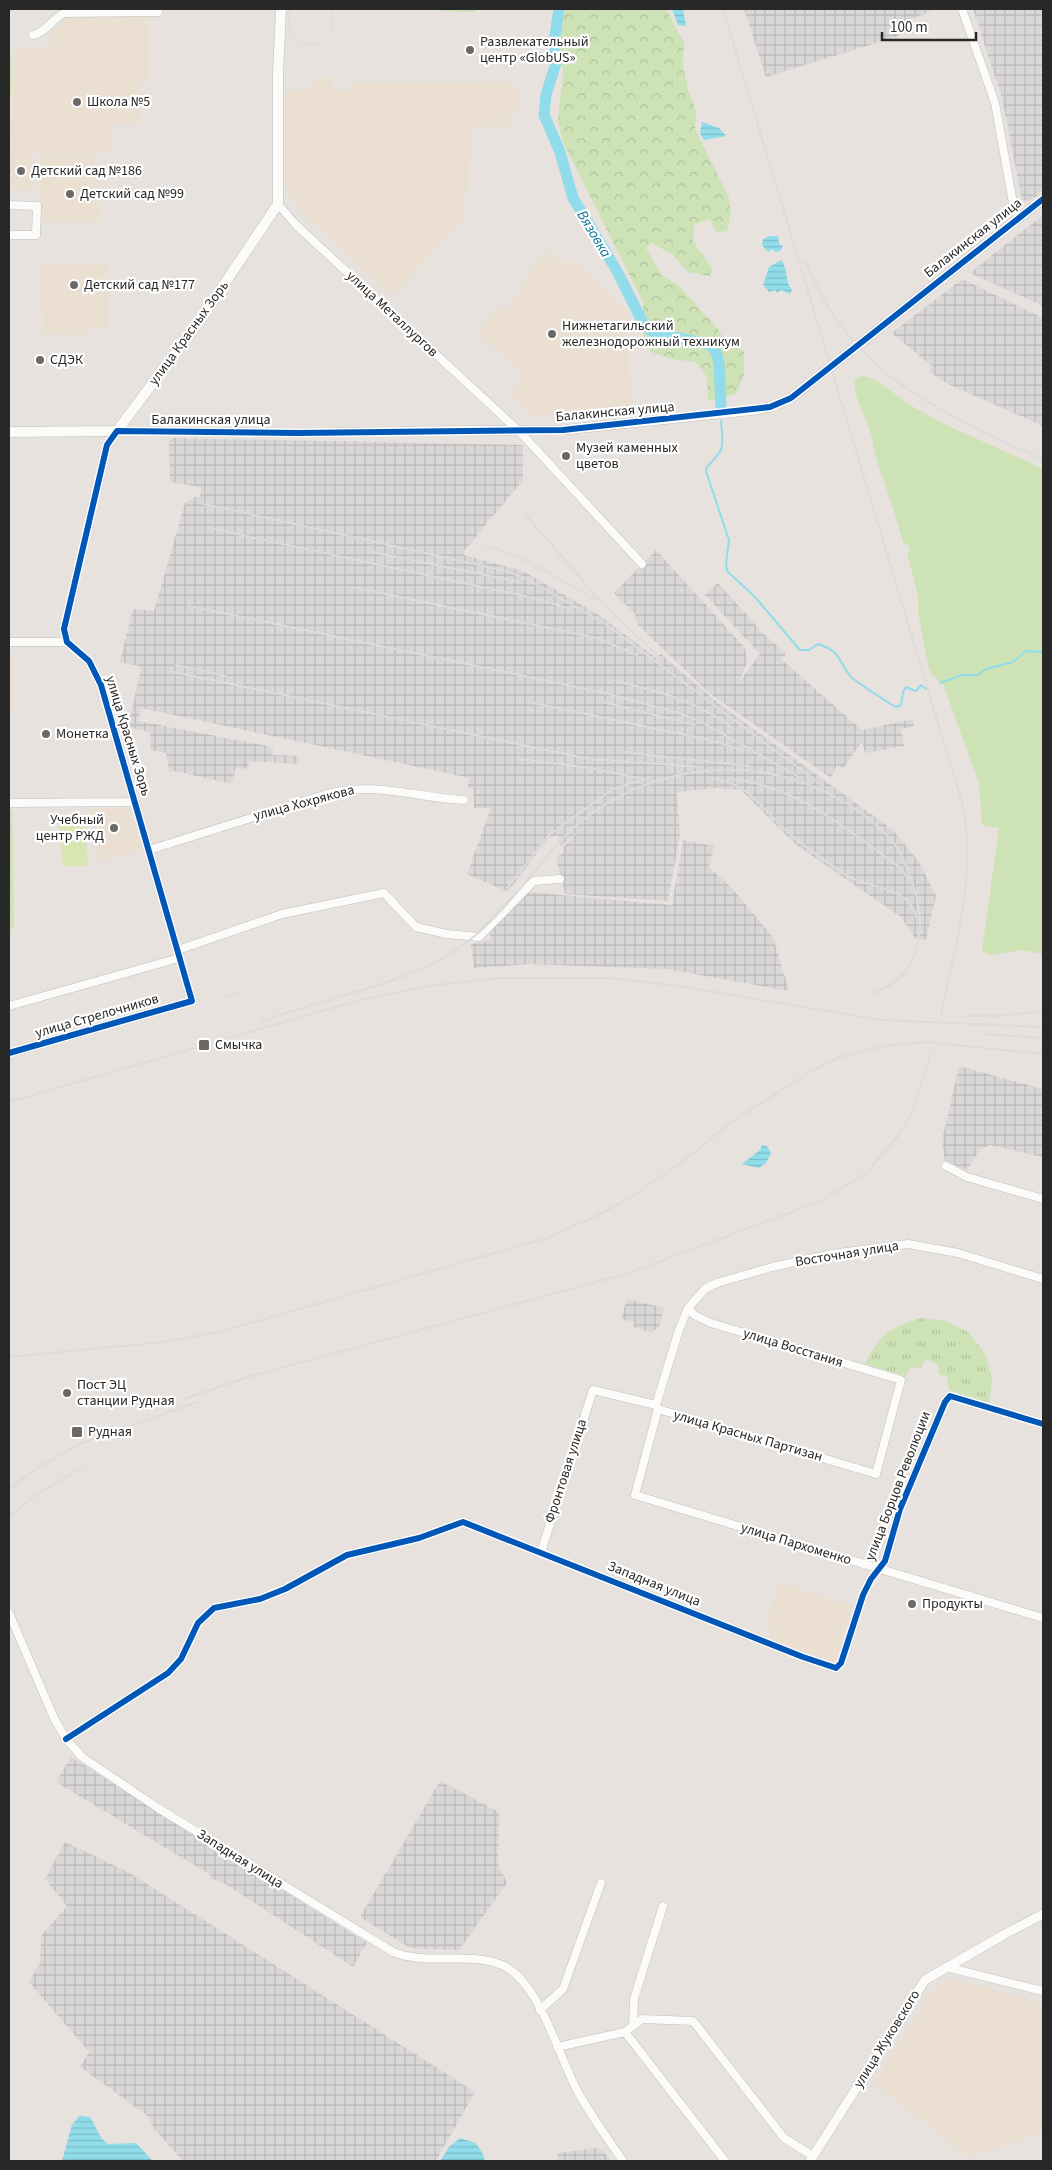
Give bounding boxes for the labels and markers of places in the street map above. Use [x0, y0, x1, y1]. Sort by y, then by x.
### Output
place label: Развлекательный центр «GlobUS» [480, 32, 589, 68]
marker: Развлекательный центр «GlobUS» [464, 44, 476, 56]
place label: Школа №5 [87, 92, 150, 112]
marker: Школа №5 [71, 96, 83, 108]
place label: Детский сад №186 [31, 161, 142, 181]
marker: Детский сад №186 [15, 165, 27, 177]
place label: Детский сад №99 [80, 184, 184, 204]
marker: Детский сад №99 [64, 188, 76, 200]
place label: Детский сад №177 [84, 275, 195, 295]
marker: Детский сад №177 [68, 279, 80, 291]
place label: Нижнетагильский железнодорожный техникум [562, 316, 740, 352]
marker: Нижнетагильский железнодорожный техникум [546, 328, 558, 340]
place label: СДЭК [50, 350, 84, 370]
marker: СДЭК [34, 354, 46, 366]
place label: Музей каменных цветов [576, 438, 678, 474]
marker: Музей каменных цветов [560, 450, 572, 462]
place label: Монетка [56, 724, 109, 744]
marker: Монетка [40, 728, 52, 740]
place label: Учебный центр РЖД [36, 810, 104, 846]
marker: Учебный центр РЖД [108, 822, 120, 834]
place label: Смычка [215, 1035, 262, 1055]
marker: Смычка [197, 1038, 211, 1052]
place label: Пост ЭЦ станции Рудная [77, 1375, 175, 1411]
marker: Пост ЭЦ станции Рудная [61, 1387, 73, 1399]
place label: Рудная [88, 1422, 132, 1442]
marker: Рудная [70, 1425, 84, 1439]
place label: Продукты [922, 1594, 983, 1614]
marker: Продукты [906, 1598, 918, 1610]

